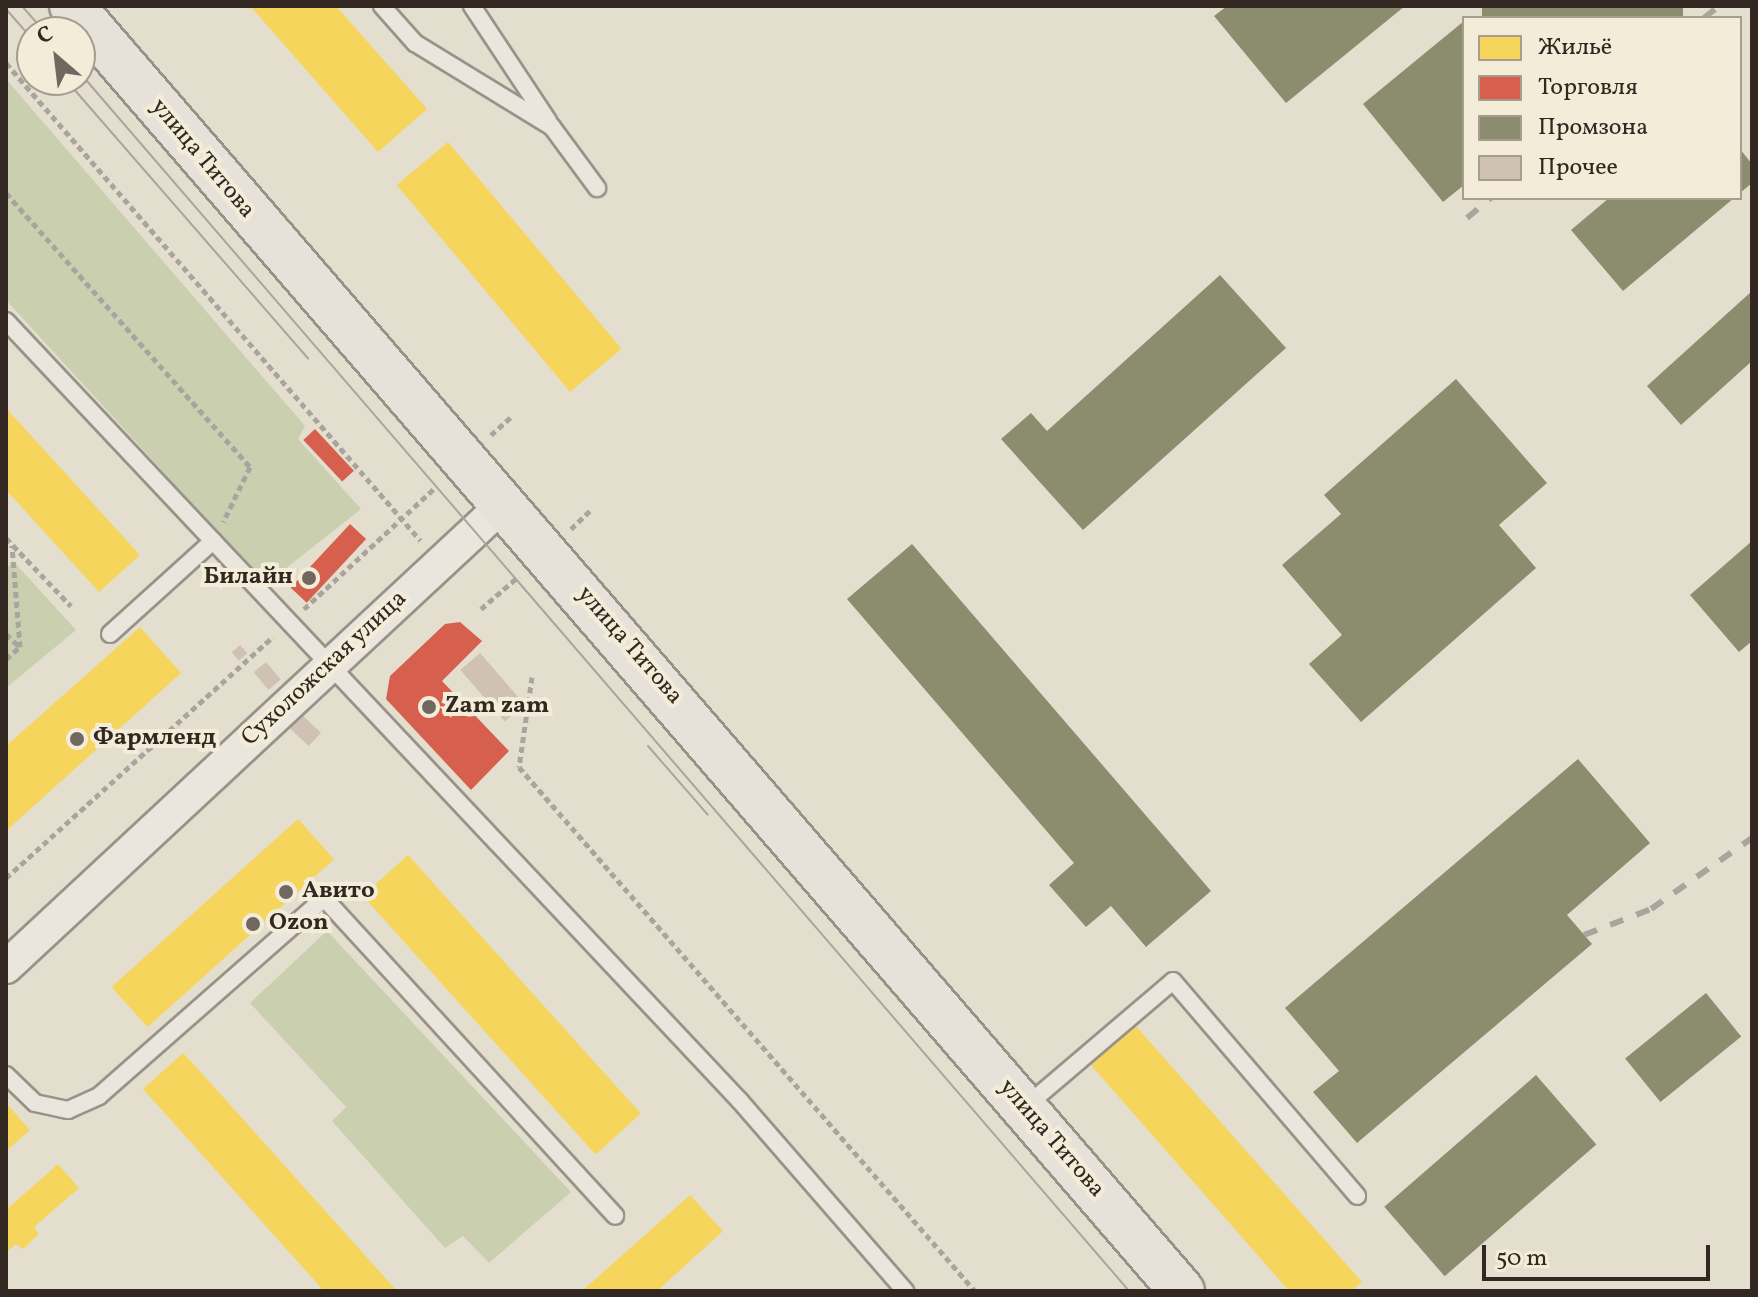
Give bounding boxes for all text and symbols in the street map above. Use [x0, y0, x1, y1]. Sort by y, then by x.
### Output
north arrow [16, 16, 96, 96]
legend [1462, 16, 1742, 200]
text: С [32, 19, 59, 53]
text: Жильё [1538, 31, 1612, 65]
text: Торговля [1538, 71, 1638, 105]
street label: улица Титова [143, 93, 261, 225]
text: Промзона [1538, 111, 1648, 145]
text: Прочее [1538, 151, 1618, 185]
place label: Билайн [203, 564, 293, 592]
marker: Билайн [300, 569, 318, 587]
street label: улица Титова [570, 581, 688, 711]
street label: Сухоложская улица [236, 585, 414, 753]
place label: Zam zam [445, 693, 549, 721]
marker: Zam zam [420, 698, 438, 716]
place label: Фармленд [93, 725, 216, 753]
marker: Фармленд [68, 730, 86, 748]
place label: Авито [302, 878, 375, 906]
marker: Авито [277, 883, 295, 901]
place label: Ozon [269, 910, 329, 938]
marker: Ozon [244, 915, 262, 933]
street label: улица Титова [992, 1074, 1110, 1204]
scale bar [1486, 1229, 1714, 1279]
text: 50 m [1496, 1242, 1548, 1276]

